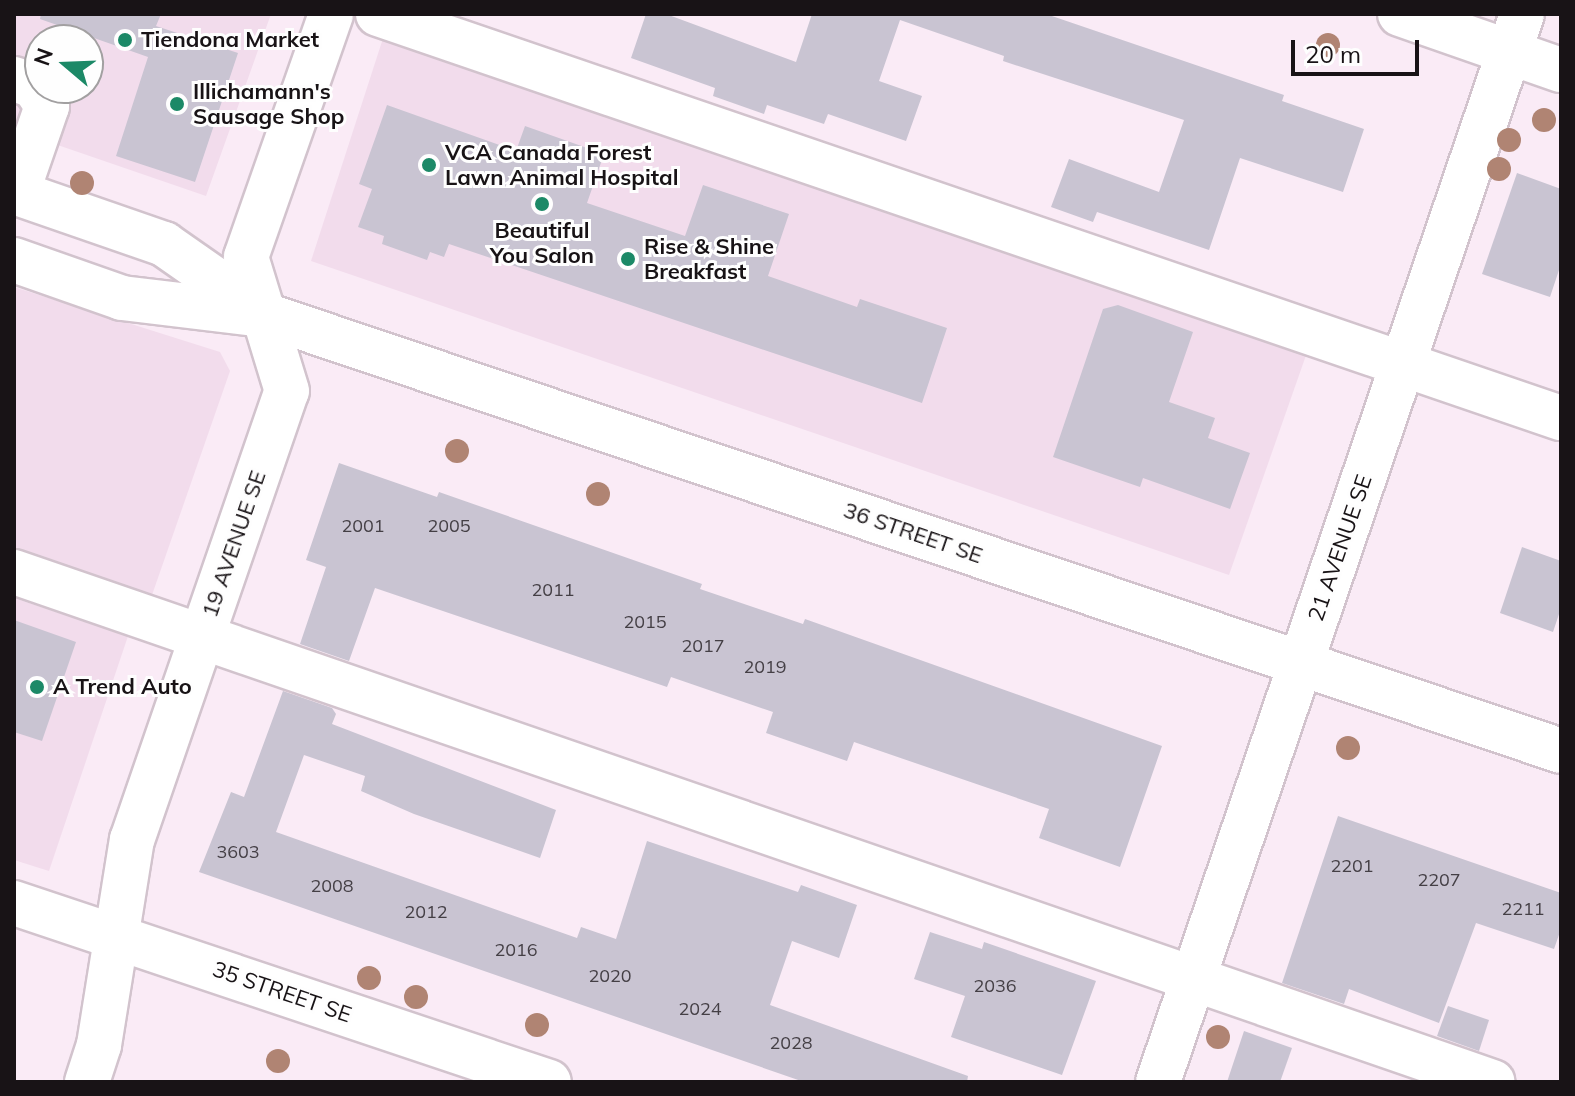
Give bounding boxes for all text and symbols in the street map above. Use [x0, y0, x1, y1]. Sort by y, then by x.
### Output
north arrow [24, 24, 104, 104]
scale bar [1295, 24, 1423, 74]
place label: Tiendona Market [141, 27, 319, 53]
marker: Tiendona Market [116, 31, 134, 49]
text: 20 m [1305, 39, 1361, 69]
text: N [27, 44, 59, 69]
place label: Illichamann's Sausage Shop [193, 78, 344, 130]
marker: Illichamann's Sausage Shop [168, 95, 186, 113]
place label: VCA Canada Forest Lawn Animal Hospital [445, 139, 678, 190]
marker: VCA Canada Forest Lawn Animal Hospital [420, 156, 438, 174]
marker: Beautiful You Salon [533, 195, 551, 213]
place label: Beautiful You Salon [490, 217, 594, 268]
place label: Rise & Shine Breakfast [644, 233, 774, 284]
marker: Rise & Shine Breakfast [619, 250, 637, 268]
street label: 19 AVENUE SE [197, 467, 271, 621]
street label: 21 AVENUE SE [1303, 471, 1377, 625]
street label: 36 STREET SE [840, 497, 986, 569]
house number: 2001 [341, 515, 385, 537]
house number: 2005 [427, 515, 471, 537]
house number: 2011 [531, 579, 575, 601]
house number: 2015 [623, 611, 667, 633]
house number: 2017 [681, 635, 725, 657]
house number: 2019 [743, 656, 787, 678]
place label: A Trend Auto [53, 674, 192, 700]
marker: A Trend Auto [28, 678, 46, 696]
house number: 3603 [216, 841, 260, 863]
house number: 2201 [1330, 855, 1374, 877]
house number: 2207 [1417, 869, 1461, 891]
house number: 2008 [310, 875, 354, 897]
house number: 2211 [1501, 898, 1545, 920]
house number: 2012 [404, 901, 448, 923]
house number: 2016 [494, 939, 538, 961]
street label: 35 STREET SE [209, 956, 355, 1028]
house number: 2020 [588, 965, 632, 987]
house number: 2036 [973, 975, 1017, 997]
house number: 2024 [678, 998, 722, 1020]
house number: 2028 [769, 1032, 813, 1054]

